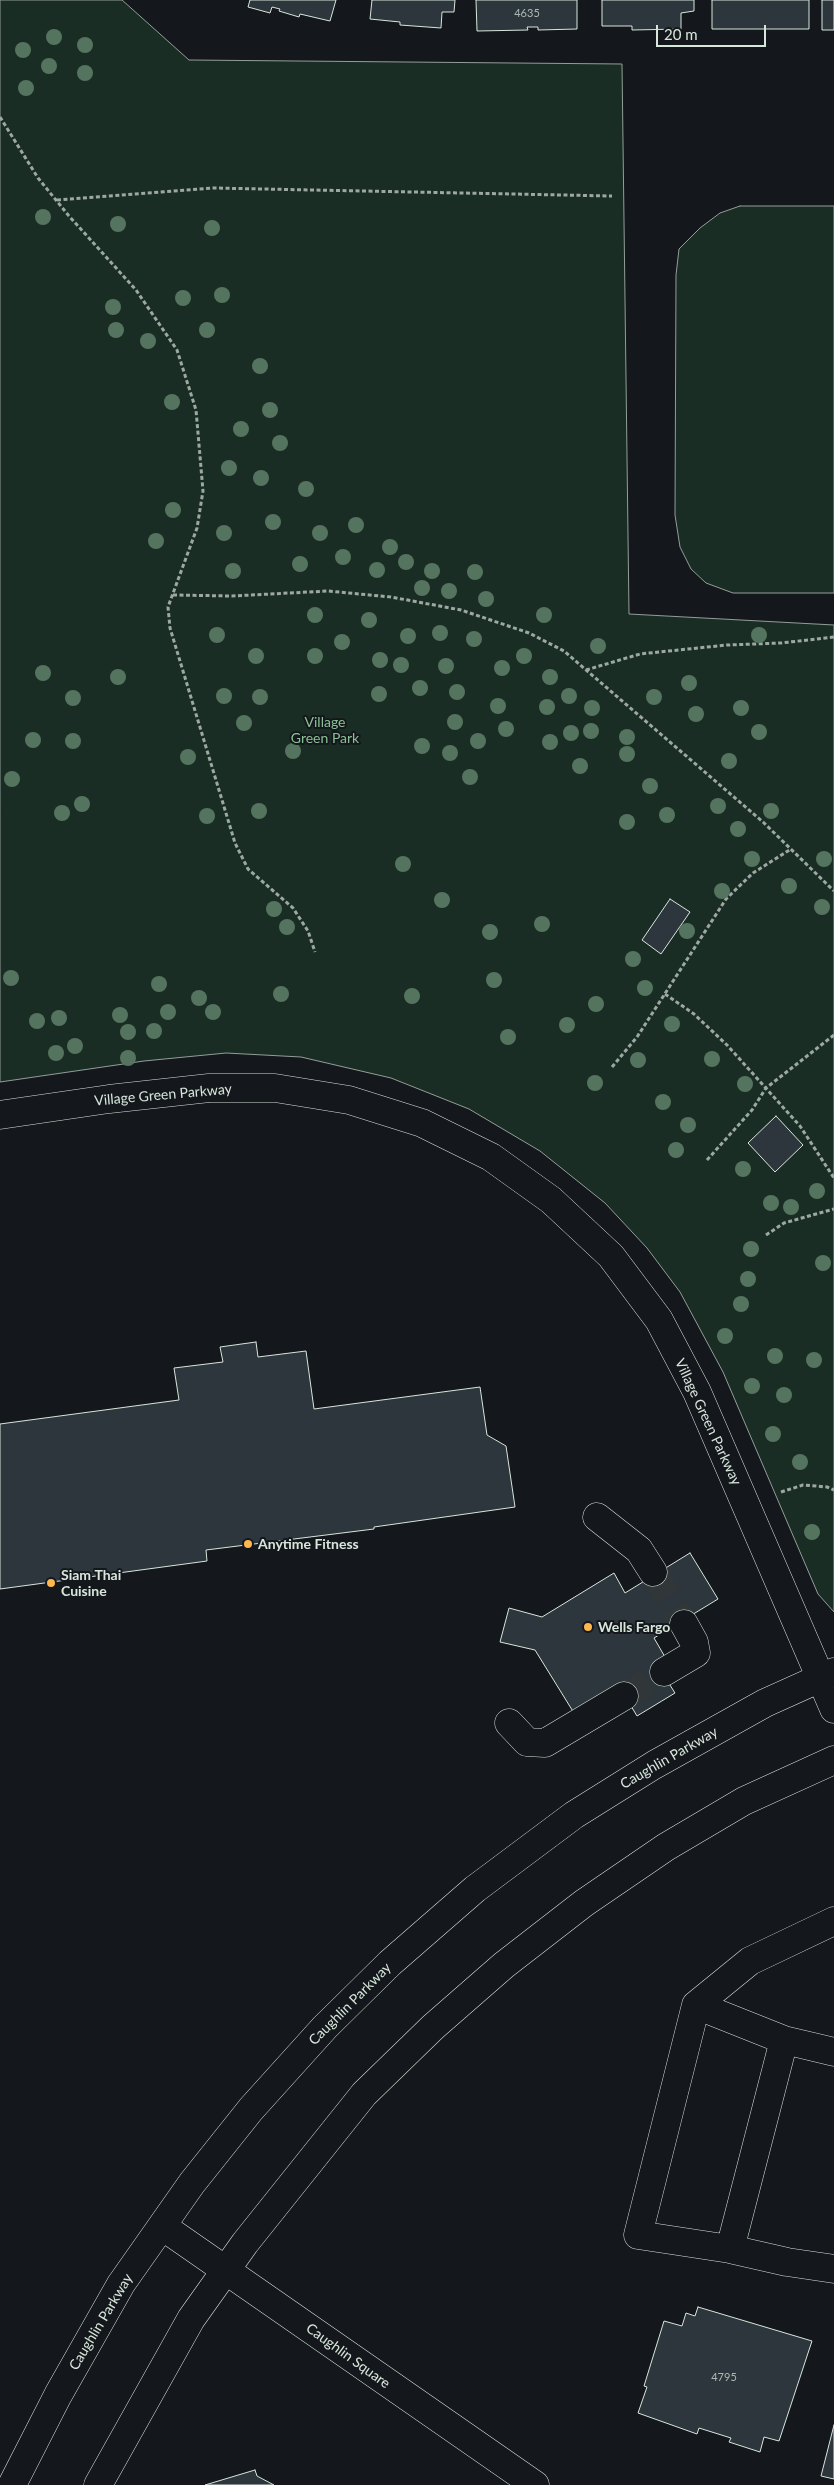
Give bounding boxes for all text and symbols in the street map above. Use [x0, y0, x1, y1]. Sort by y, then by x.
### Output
house number: 4635 [514, 6, 540, 20]
scale bar [659, 15, 769, 47]
text: 20 m [664, 25, 698, 43]
park label: Village Green Park [291, 714, 359, 746]
street label: Village Green Parkway [94, 1081, 232, 1109]
street label: Village Green Parkway [671, 1356, 745, 1488]
place label: Anytime Fitness [258, 1536, 359, 1552]
marker: Anytime Fitness [242, 1538, 254, 1550]
place label: Siam Thai Cuisine [61, 1567, 121, 1600]
marker: Siam Thai Cuisine [45, 1577, 57, 1589]
place label: Wells Fargo [598, 1619, 670, 1635]
marker: Wells Fargo [582, 1621, 594, 1633]
street label: Caughlin Parkway [617, 1723, 721, 1793]
street label: Caughlin Parkway [305, 1959, 395, 2049]
street label: Caughlin Parkway [66, 2271, 136, 2373]
street label: Caughlin Square [303, 2320, 393, 2392]
house number: 4795 [711, 2370, 737, 2384]

